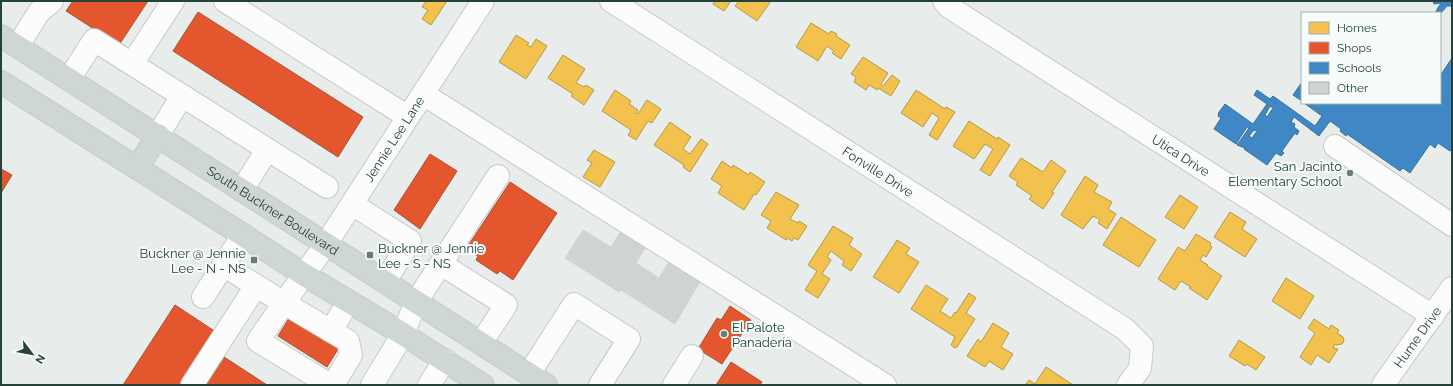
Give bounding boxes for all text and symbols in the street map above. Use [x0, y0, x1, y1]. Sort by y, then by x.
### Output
legend [1301, 12, 1441, 104]
text: Homes [1337, 21, 1377, 35]
text: Shops [1337, 41, 1372, 55]
text: Schools [1337, 61, 1381, 75]
text: Other [1337, 81, 1369, 95]
street label: Jennie Lee Lane [361, 93, 428, 185]
street label: Utica Drive [1149, 132, 1213, 180]
street label: Fonville Drive [840, 144, 917, 200]
place label: San Jacinto Elementary School [1228, 159, 1342, 189]
street label: South Buckner Boulevard [204, 163, 341, 258]
marker: San Jacinto Elementary School [1345, 168, 1355, 178]
place label: Buckner @ Jennie Lee - S - NS [378, 241, 485, 271]
place label: Buckner @ Jennie Lee - N - NS [140, 246, 246, 276]
marker: Buckner @ Jennie Lee - S - NS [365, 250, 375, 260]
marker: Buckner @ Jennie Lee - N - NS [249, 255, 259, 265]
street label: Hume Drive [1391, 304, 1445, 371]
place label: El Palote Panadería [732, 320, 792, 350]
marker: El Palote Panadería [719, 329, 729, 339]
north arrow [12, 334, 52, 374]
text: N [32, 352, 48, 366]

